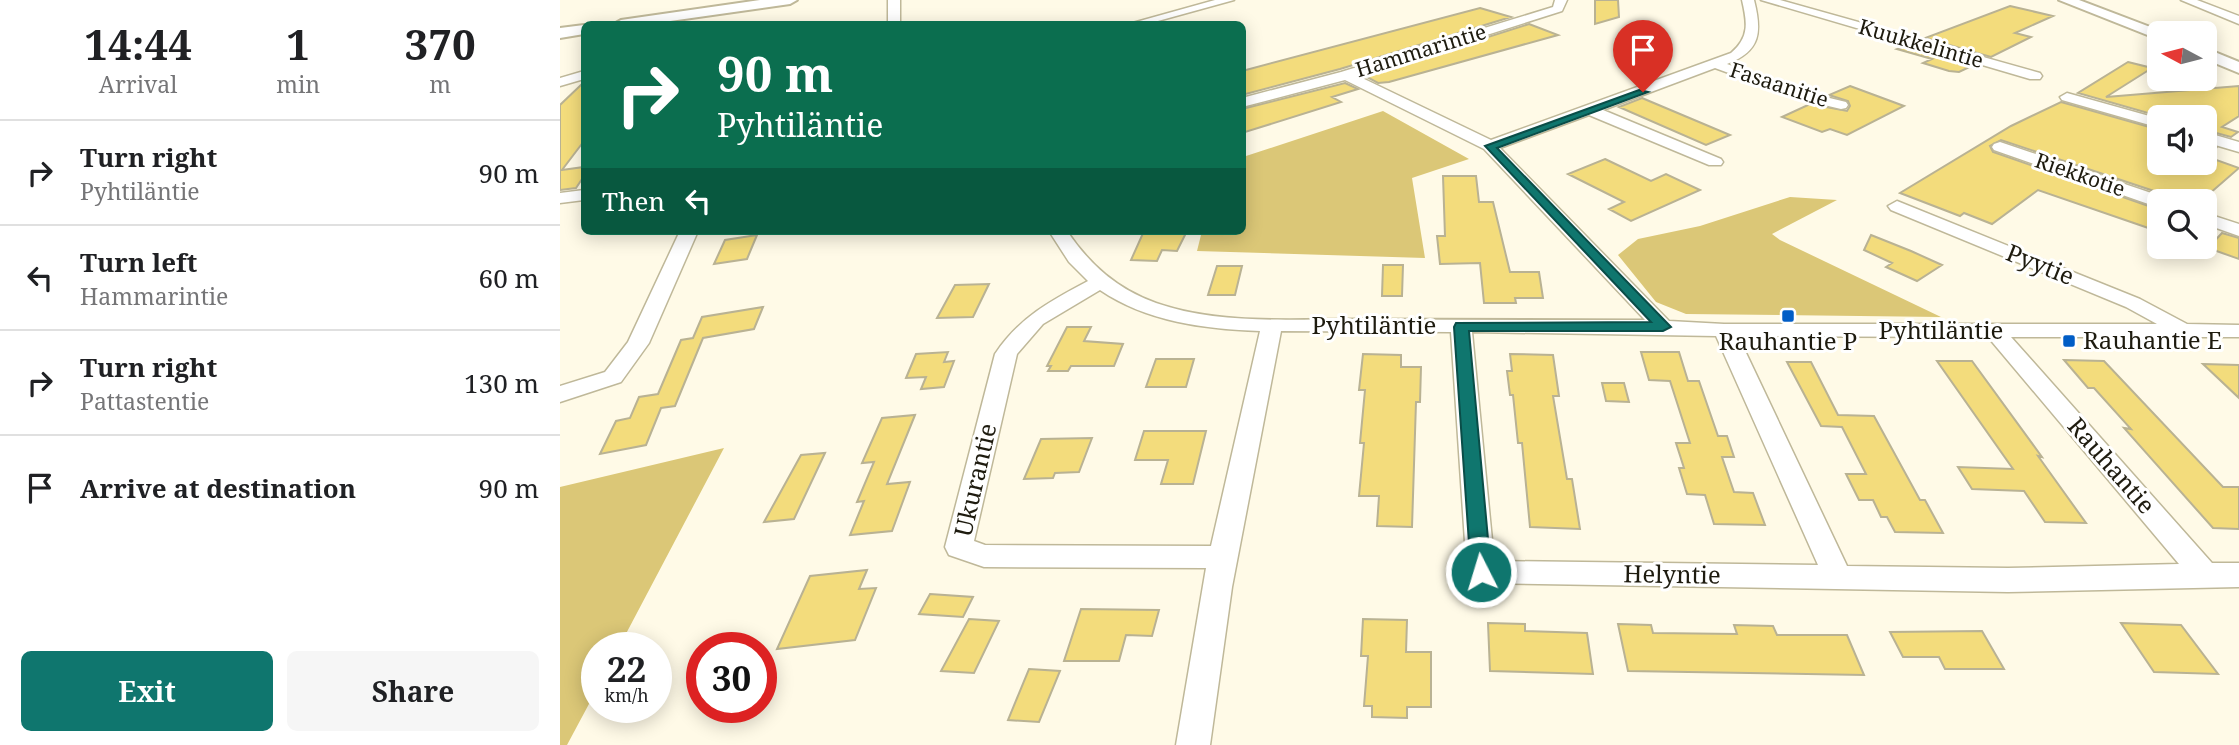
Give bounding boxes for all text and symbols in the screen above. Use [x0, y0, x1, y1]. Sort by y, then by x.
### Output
street label: Kuukkelintie [1856, 12, 1987, 74]
text: 14:44 [84, 15, 192, 72]
text: 1 [286, 15, 310, 72]
text: 370 [404, 15, 476, 72]
street label: Hammarintie [1352, 17, 1490, 83]
pin [1613, 20, 1673, 92]
north arrow [2147, 21, 2217, 91]
map controls [2147, 21, 2217, 259]
icon: arrive [1624, 31, 1662, 69]
text: 90 m [717, 40, 833, 106]
icon: right [602, 49, 693, 140]
street label: Fasaanitie [1726, 55, 1832, 113]
text: Arrival [99, 68, 177, 100]
text: min [276, 68, 320, 100]
text: m [429, 68, 451, 100]
text: Pyhtiläntie [717, 103, 883, 146]
button: sound [2147, 105, 2217, 175]
text: Turn right [80, 139, 217, 175]
street label: Riekkotie [2032, 146, 2129, 202]
icon: right [21, 154, 59, 192]
text: 90 m [479, 155, 539, 191]
text: Pyhtiläntie [80, 175, 200, 207]
icon: left [679, 182, 717, 220]
text: Then [602, 183, 665, 219]
button: search [2147, 189, 2217, 259]
street label: Pyytie [2002, 235, 2079, 292]
text: Turn left [80, 244, 197, 280]
icon: left [21, 259, 59, 297]
text: 60 m [479, 260, 539, 296]
text: Hammarintie [80, 280, 228, 312]
street label: Pyhtiläntie [1312, 308, 1436, 341]
marker: Rauhantie P [1780, 308, 1796, 324]
street label: Pyhtiläntie [1879, 313, 2003, 346]
place label: Rauhantie E [2083, 323, 2222, 356]
place label: Rauhantie P [1719, 324, 1857, 357]
marker: Rauhantie E [2061, 333, 2077, 349]
text: Turn right [80, 349, 217, 385]
icon: right [21, 364, 59, 402]
text: 130 m [464, 365, 539, 401]
text: Pattastentie [80, 385, 209, 417]
street label: Rauhantie [2061, 410, 2163, 520]
street label: Ukurantie [945, 420, 1004, 540]
icon: arrive [21, 469, 59, 507]
text: Arrive at destination [80, 470, 356, 506]
text: 90 m [479, 470, 539, 506]
position arrow [1444, 535, 1518, 609]
street label: Helyntie [1623, 556, 1721, 591]
speed limit sign: 30 [686, 632, 777, 723]
text: 22 [607, 645, 646, 692]
button: Exit [21, 651, 273, 731]
button: Share [287, 651, 539, 731]
text: km/h [604, 683, 649, 707]

